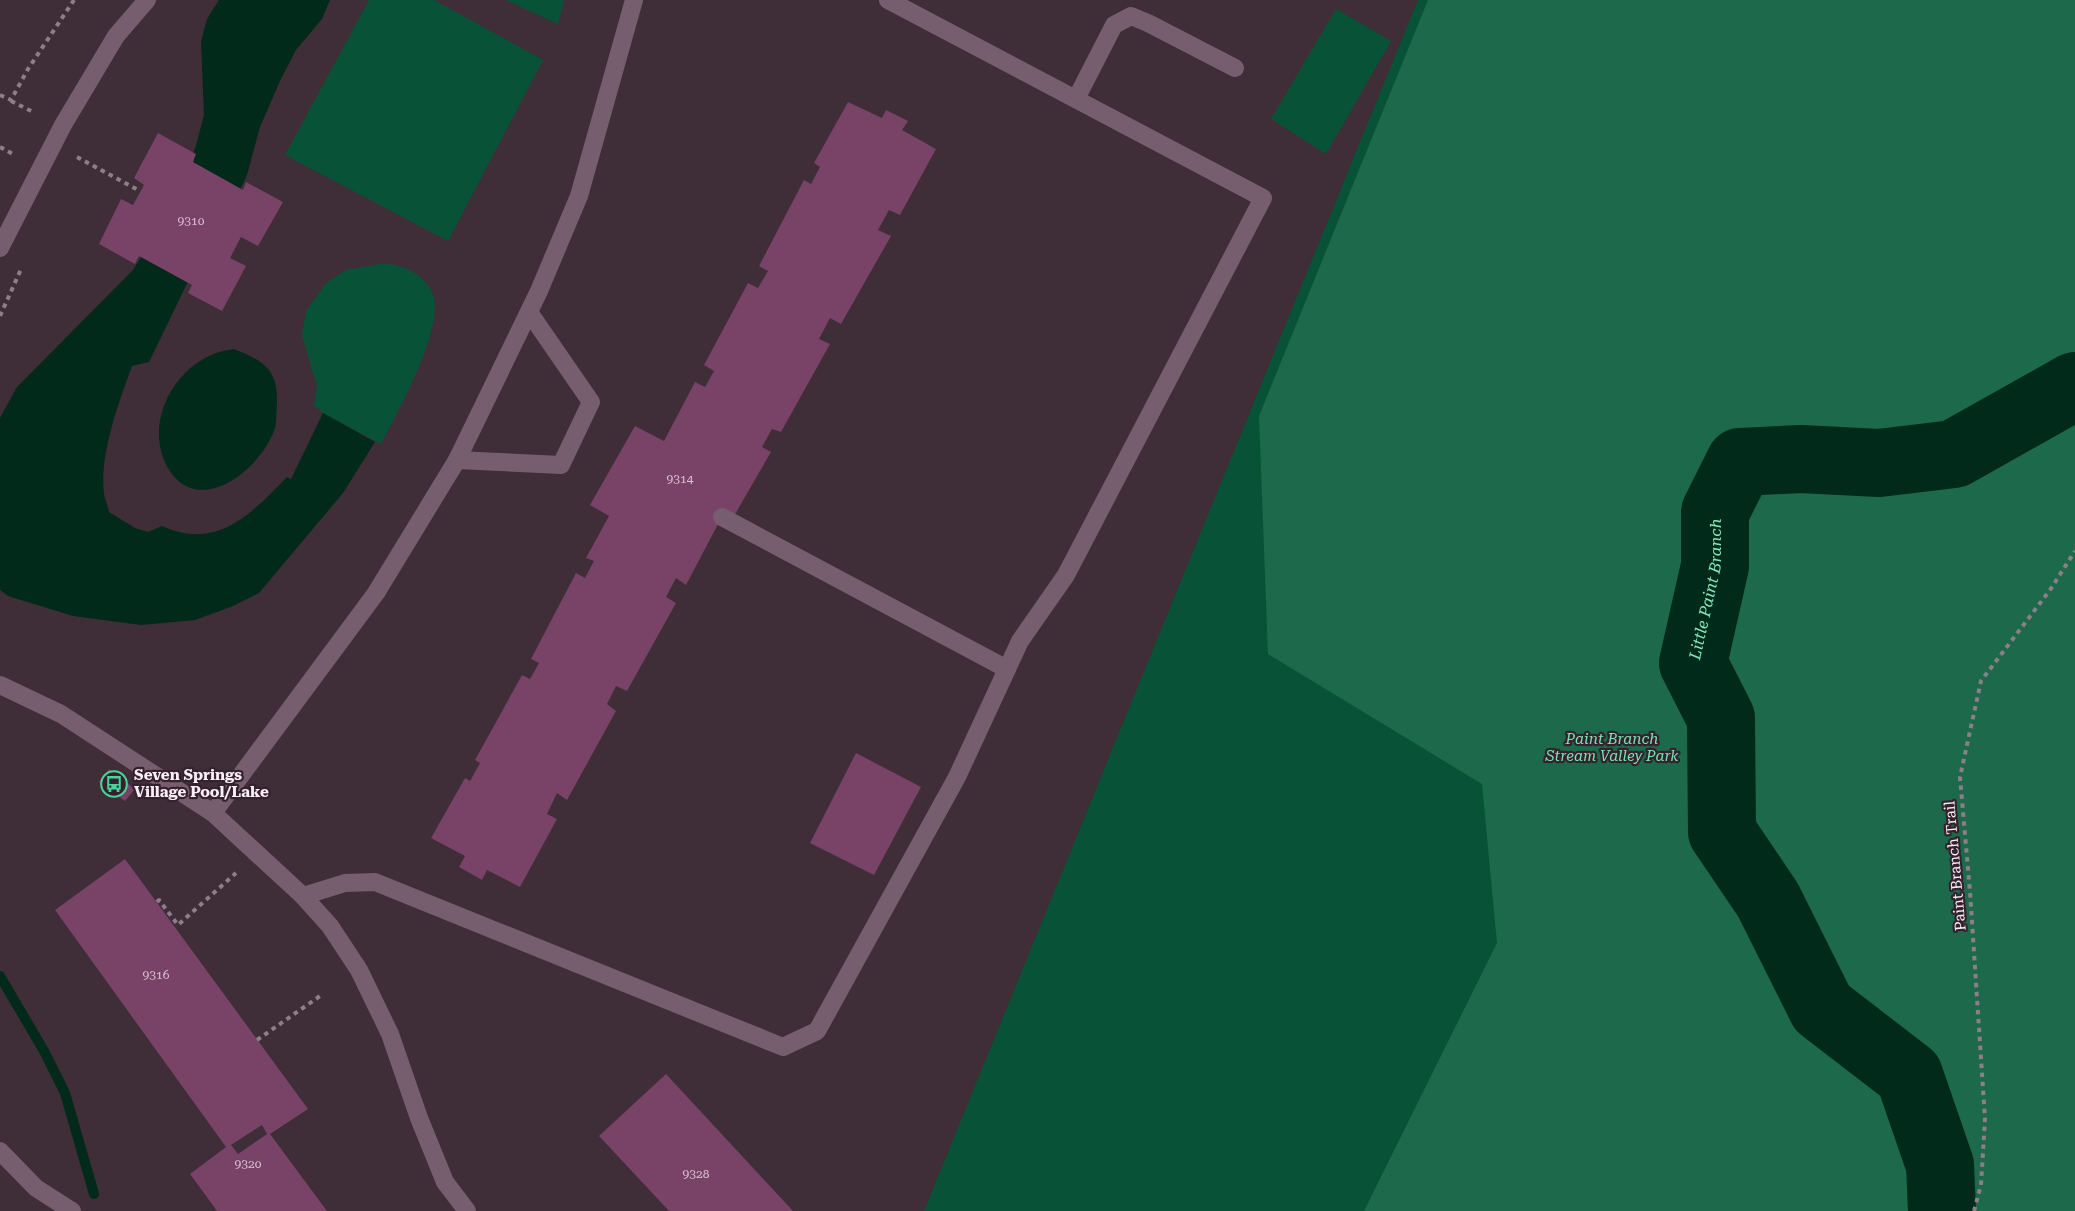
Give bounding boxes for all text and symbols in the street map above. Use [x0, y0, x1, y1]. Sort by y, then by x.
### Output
house number: 9310 [178, 214, 205, 228]
house number: 9314 [667, 472, 694, 486]
water label: Little Paint Branch [1684, 518, 1725, 662]
park label: Paint Branch Stream Valley Park [1544, 730, 1679, 765]
place label: Seven Springs Village Pool/Lake [134, 766, 269, 801]
bus stop icon: Seven Springs Village Pool/Lake [99, 769, 129, 799]
street label: Paint Branch Trail [1940, 800, 1970, 932]
house number: 9316 [143, 968, 170, 982]
house number: 9320 [235, 1157, 262, 1171]
house number: 9328 [683, 1167, 710, 1181]

